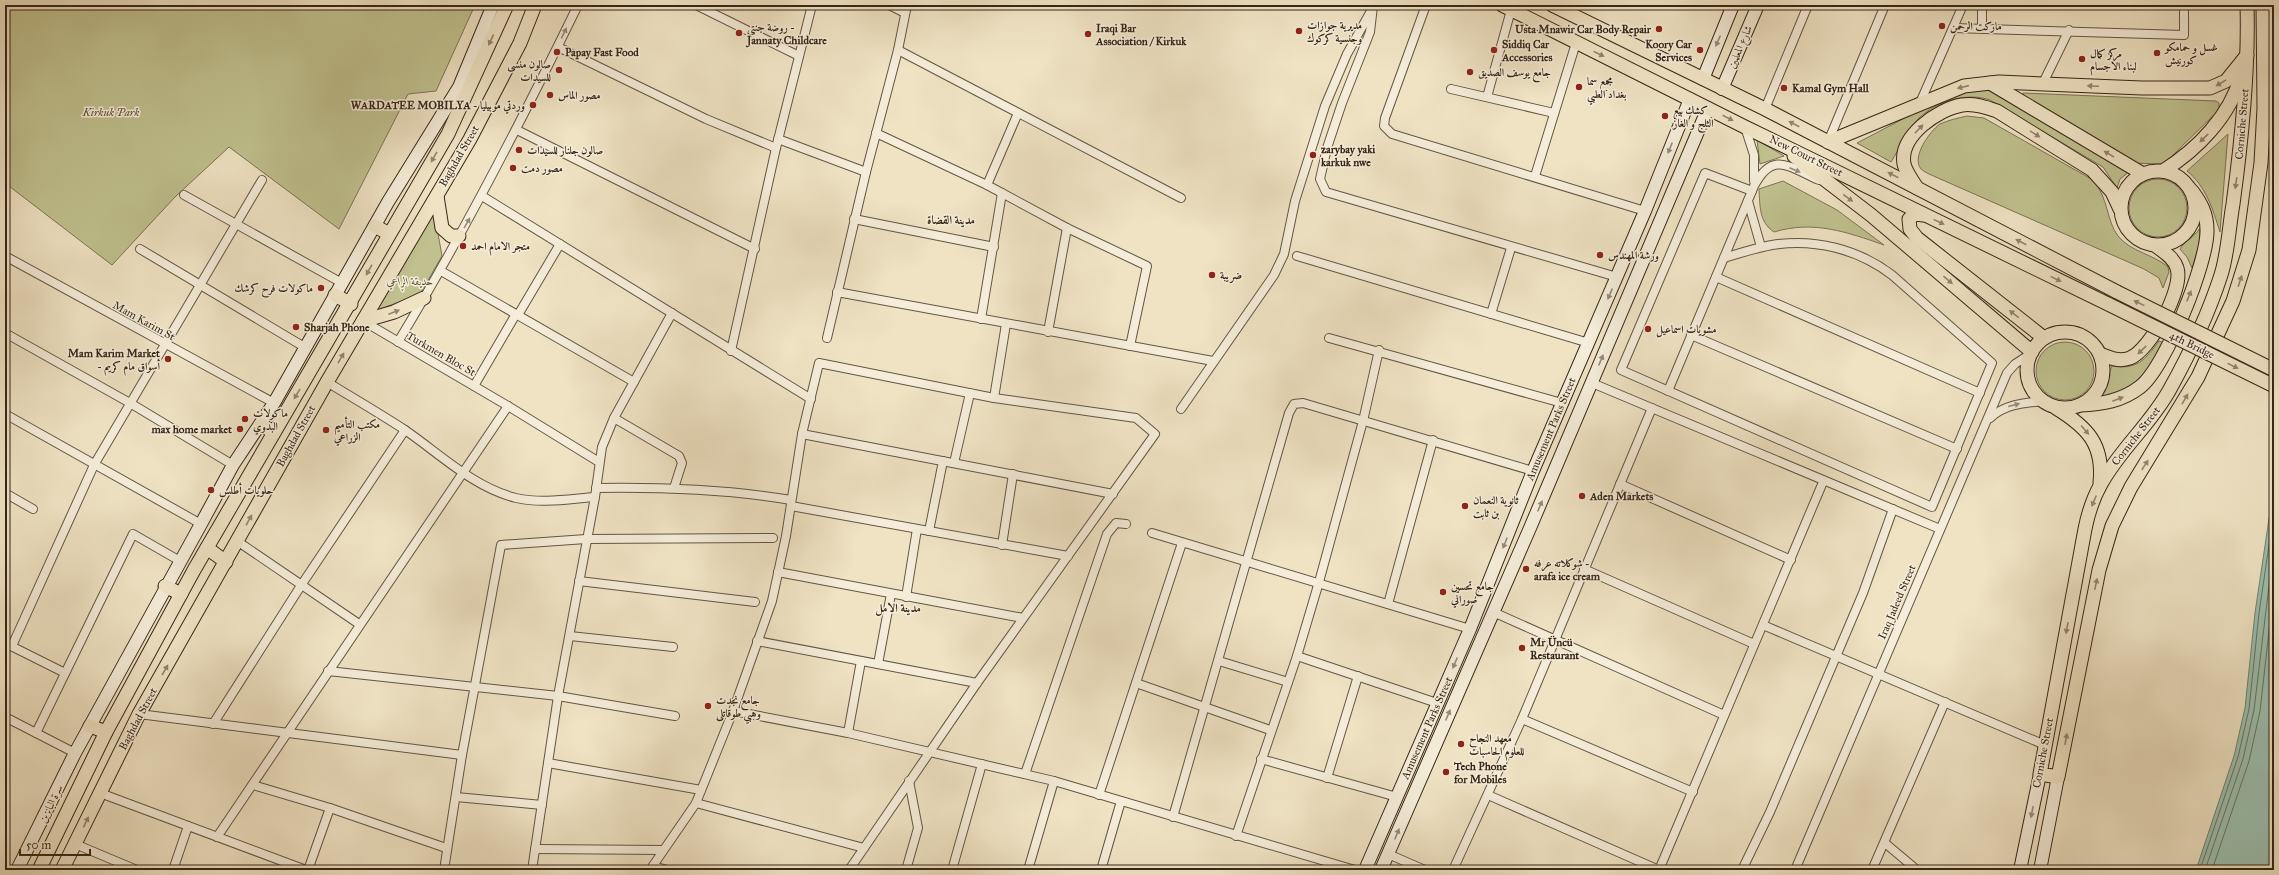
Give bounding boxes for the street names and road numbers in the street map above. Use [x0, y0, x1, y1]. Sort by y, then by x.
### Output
street label: شارع المعلمين [1725, 24, 1758, 72]
street label: Corniche Street [2232, 88, 2252, 160]
street label: Baghdad Street [436, 123, 482, 189]
street label: New Court Street [1767, 133, 1845, 179]
street label: Mam Karim St [111, 299, 177, 343]
street label: Turkmen Bloc St [404, 329, 478, 379]
street label: 4th Bridge [2168, 329, 2217, 362]
street label: Amusement Parks Street [1523, 375, 1579, 483]
street label: Baghdad Street [274, 403, 318, 469]
street label: Corniche Street [2109, 404, 2163, 468]
street label: Iraq Jadeed Street [1875, 563, 1920, 642]
street label: Amusement Parks Street [1398, 675, 1455, 782]
street label: Baghdad Street [116, 686, 160, 752]
street label: Corniche Street [2030, 717, 2056, 789]
street label: سرة البانزين [37, 783, 66, 826]

